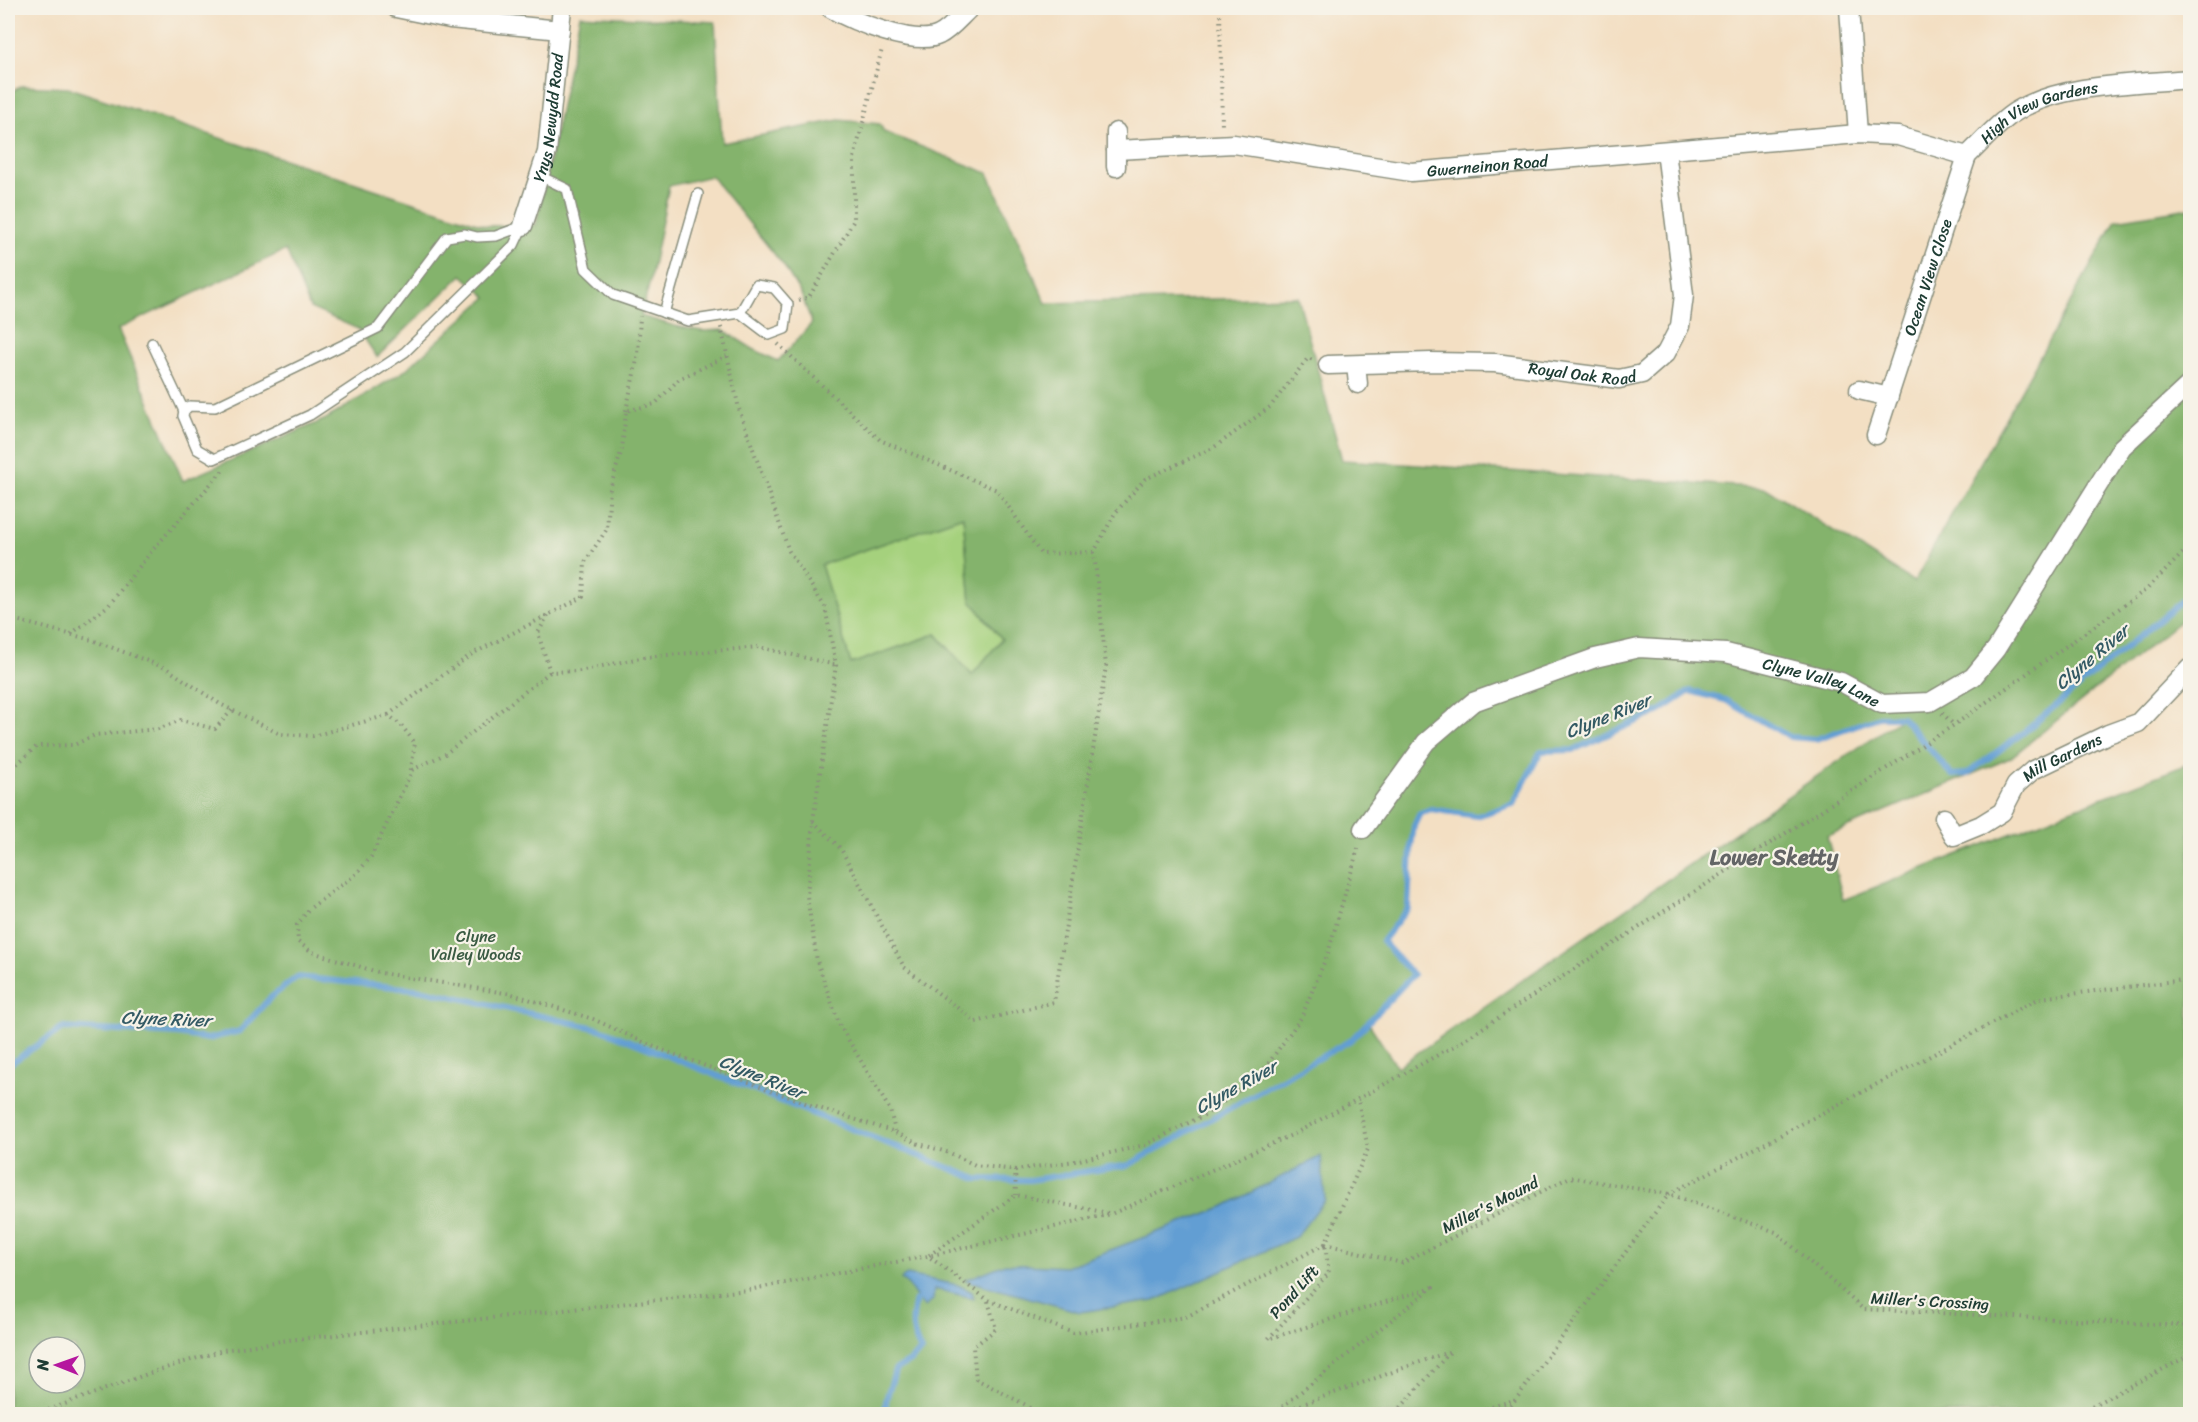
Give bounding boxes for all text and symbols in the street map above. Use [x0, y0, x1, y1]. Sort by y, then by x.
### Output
street label: Ynys Newydd Road [524, 50, 572, 186]
street label: High View Gardens [1972, 72, 2100, 151]
street label: Gwerneinon Road [1426, 146, 1550, 185]
street label: Ocean View Close [1895, 215, 1960, 340]
street label: Royal Oak Road [1527, 353, 1640, 393]
water label: Clyne River [2047, 614, 2139, 698]
street label: Clyne Valley Lane [1760, 648, 1886, 715]
water label: Clyne River [1560, 683, 1659, 748]
street label: Mill Gardens [2014, 724, 2107, 789]
district label: Lower Sketty [1710, 838, 1839, 877]
park label: Clyne Valley Woods [431, 922, 522, 969]
water label: Clyne River [121, 1001, 215, 1037]
water label: Clyne River [714, 1045, 813, 1110]
water label: Clyne River [1189, 1050, 1286, 1123]
street label: Miller's Mound [1436, 1167, 1545, 1242]
street label: Pond Lift [1262, 1258, 1327, 1326]
street label: Miller's Crossing [1870, 1283, 1990, 1319]
north arrow [27, 1335, 87, 1395]
text: N [28, 1358, 57, 1372]

